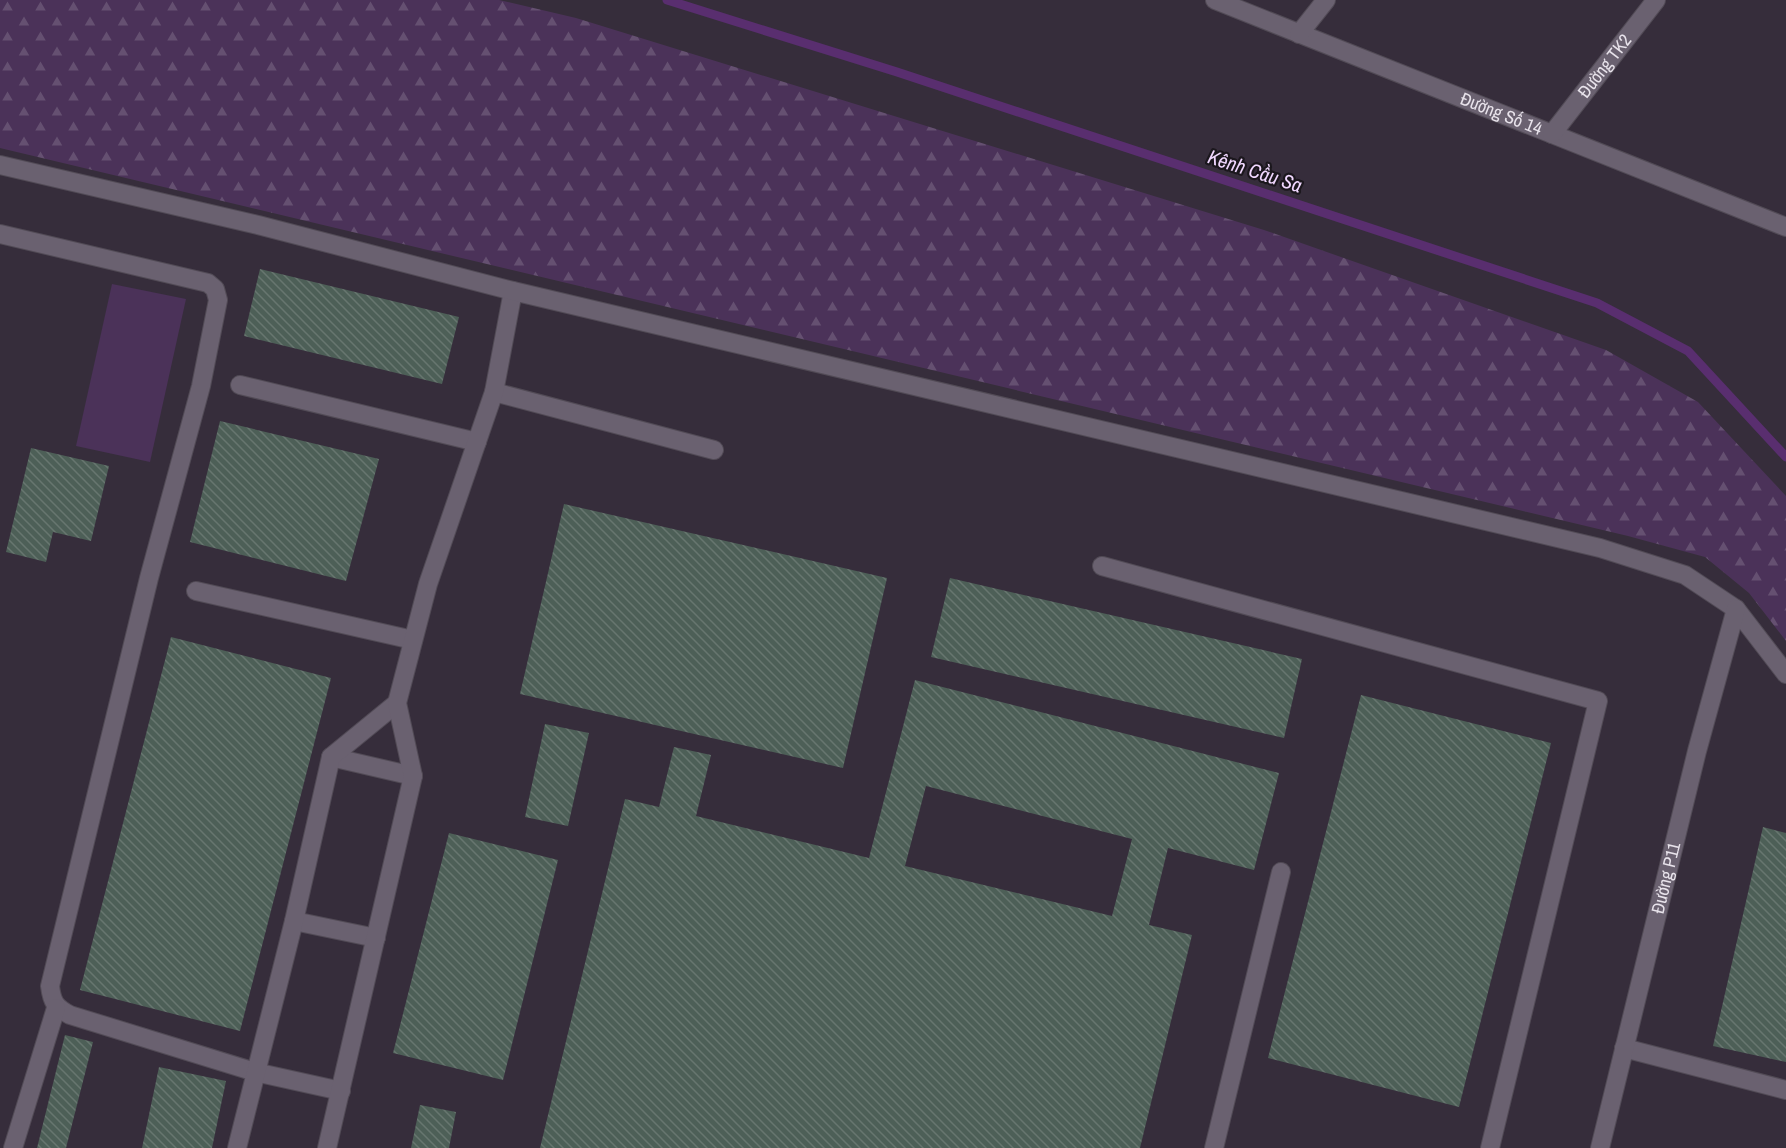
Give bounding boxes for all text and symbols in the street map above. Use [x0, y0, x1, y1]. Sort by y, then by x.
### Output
street label: Đường TK2 [1572, 29, 1637, 103]
street label: Đường Số 14 [1457, 86, 1546, 141]
water label: Kênh Cầu Sa [1205, 143, 1306, 198]
street label: Đường P11 [1645, 839, 1686, 916]

